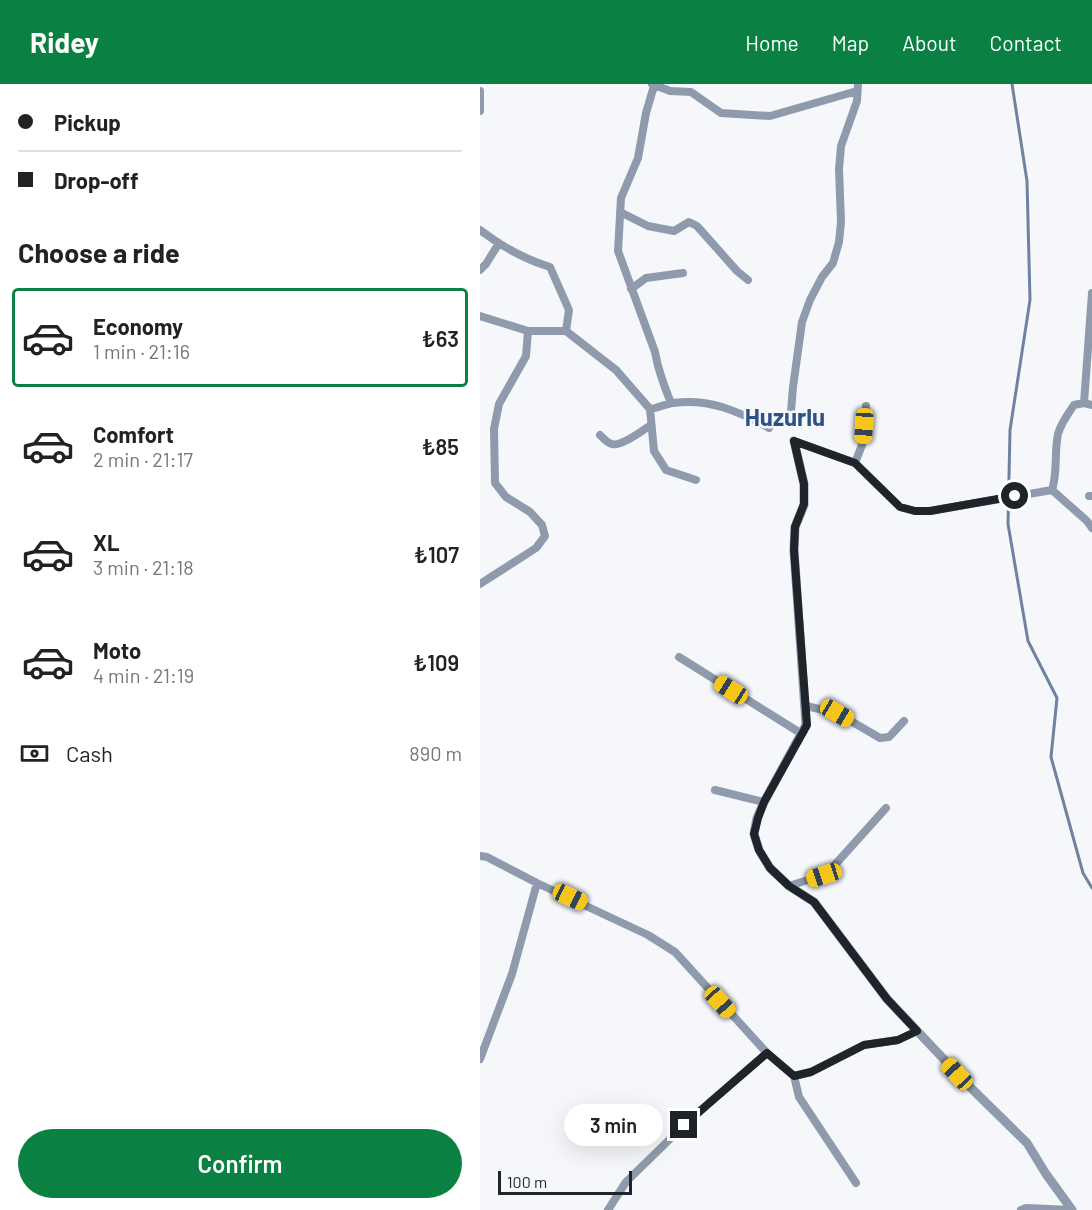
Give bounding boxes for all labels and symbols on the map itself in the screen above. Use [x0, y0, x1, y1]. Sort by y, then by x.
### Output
district label: Huzurlu [745, 402, 825, 431]
car [854, 407, 874, 445]
route start [1001, 482, 1028, 509]
car [711, 673, 751, 707]
car [817, 696, 857, 730]
car [804, 861, 844, 889]
car [550, 881, 590, 913]
car [701, 983, 739, 1021]
car [938, 1055, 976, 1093]
callout: 3 min [564, 1104, 663, 1146]
route end [670, 1111, 697, 1138]
scale bar [498, 1168, 632, 1196]

